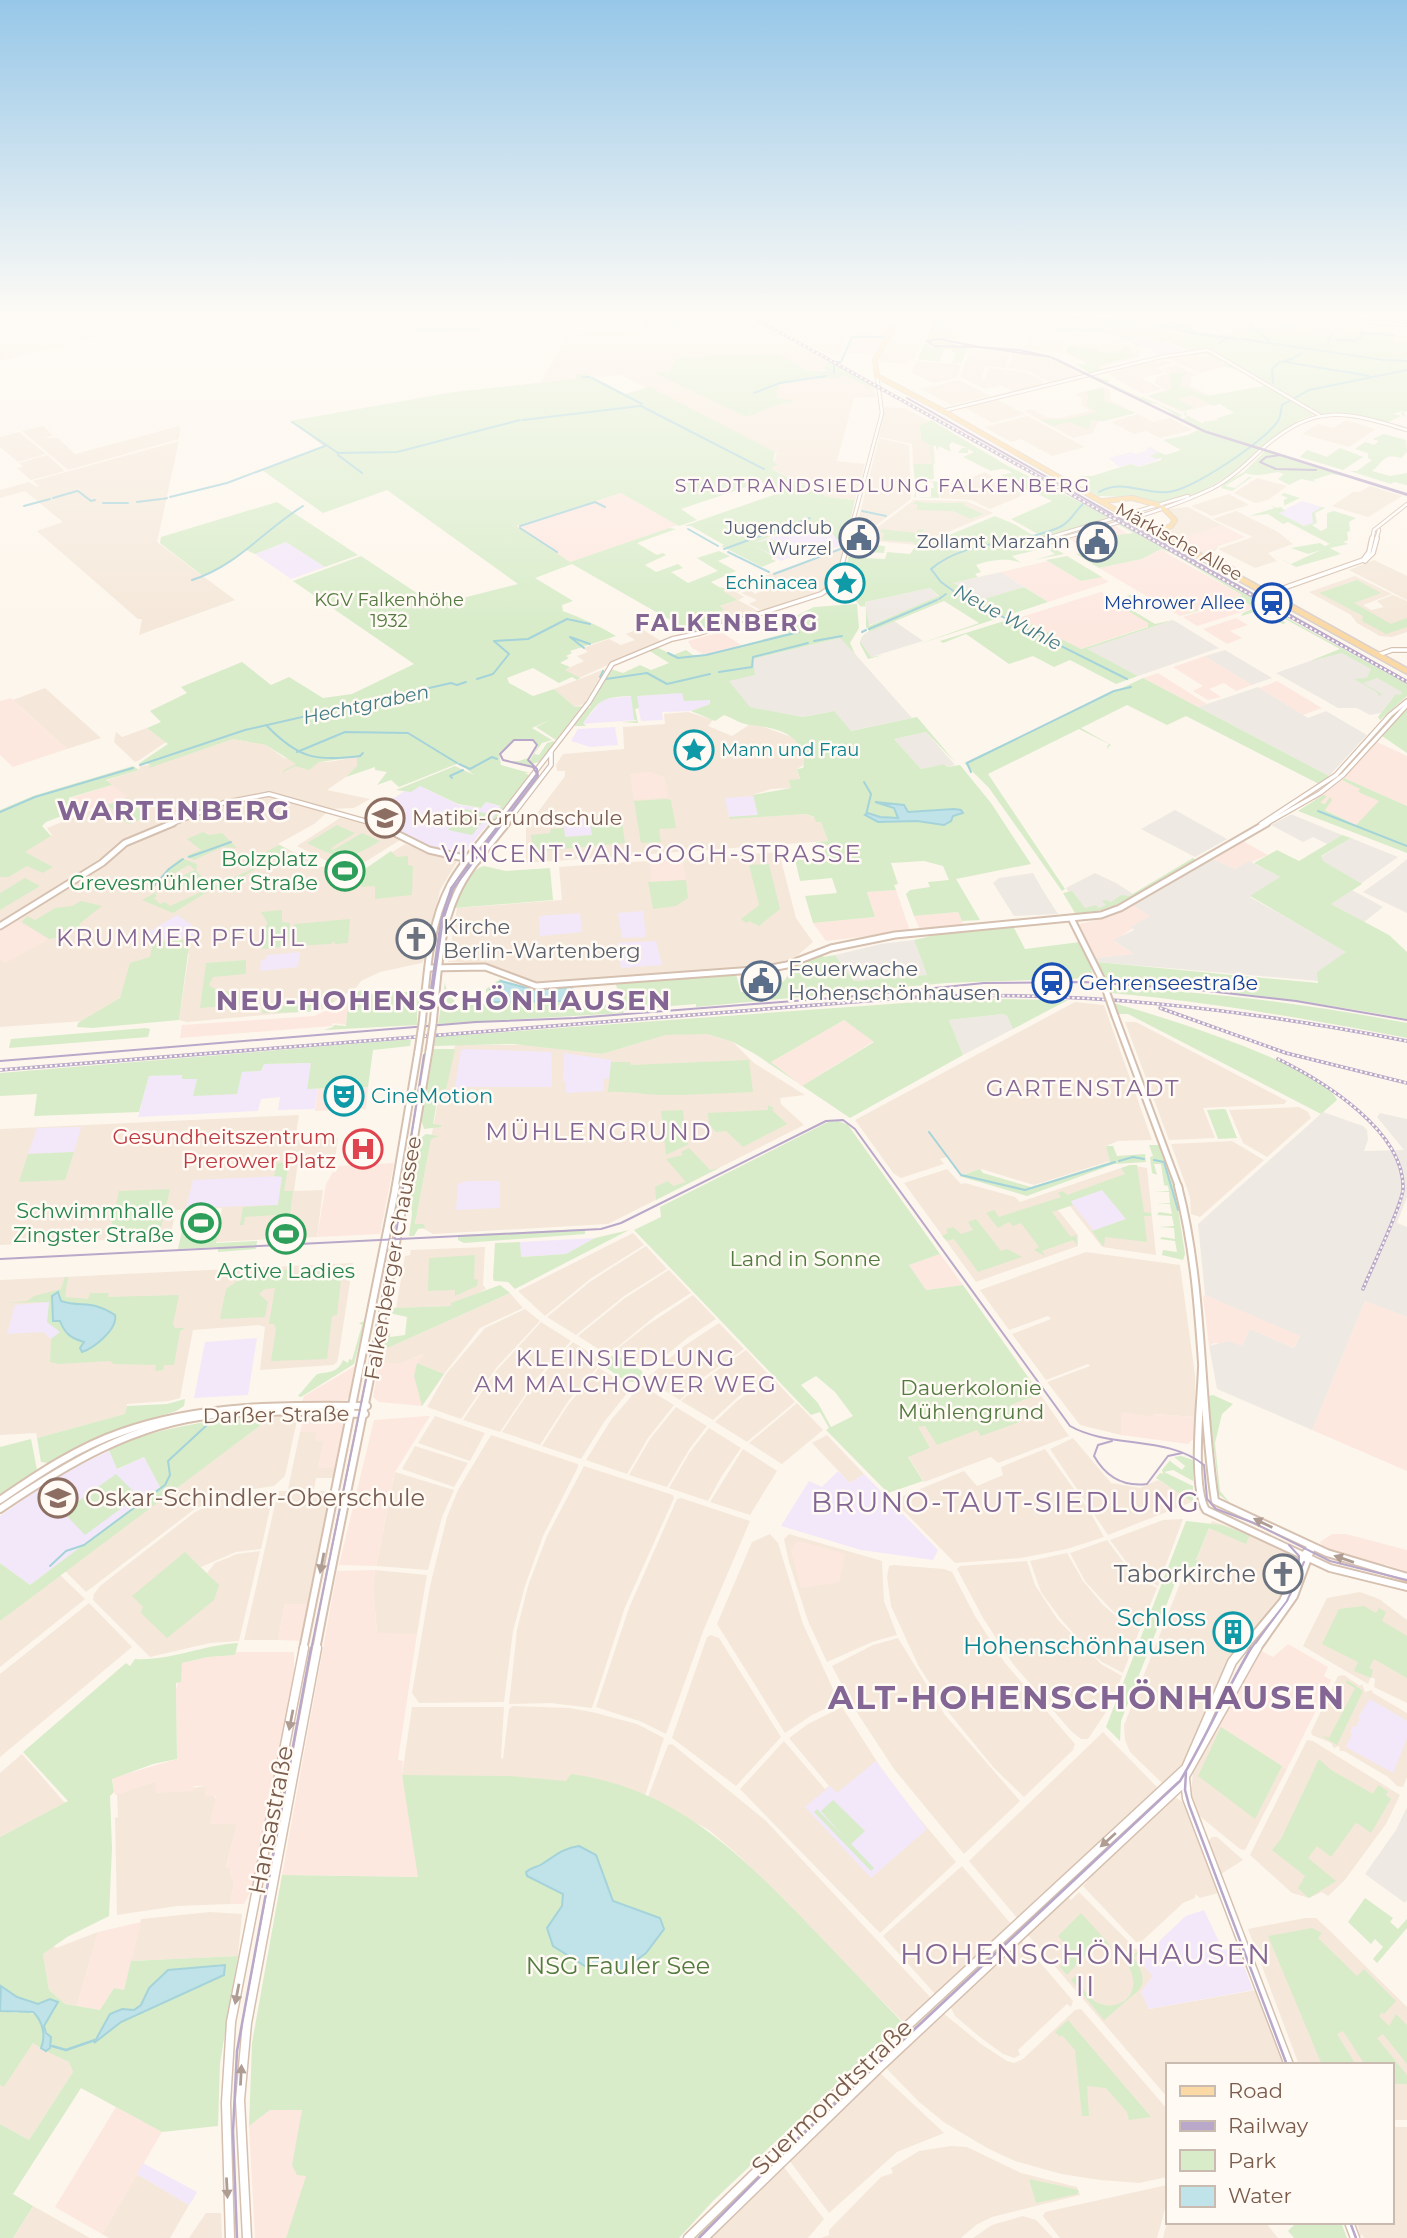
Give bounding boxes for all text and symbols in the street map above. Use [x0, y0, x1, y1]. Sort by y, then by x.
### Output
district label: STADTRANDSIEDLUNG FALKENBERG [675, 474, 1091, 497]
street label: Märkische Allee [1112, 498, 1246, 586]
place label: Jugendclub Wurzel [723, 517, 832, 560]
public building icon: Jugendclub Wurzel [838, 517, 880, 559]
public building icon: Zollamt Marzahn [1076, 521, 1118, 563]
place label: Zollamt Marzahn [917, 531, 1070, 553]
place icon: Echinacea [824, 562, 866, 604]
place label: Echinacea [725, 572, 818, 594]
water label: Neue Wuhle [950, 579, 1065, 655]
station icon: Mehrower Allee [1251, 582, 1293, 624]
park label: KGV Falkenhöhe 1932 [314, 589, 464, 632]
place label: Mehrower Allee [1104, 592, 1245, 614]
district label: FALKENBERG [635, 609, 819, 637]
water label: Hechtgraben [301, 680, 431, 729]
place icon: Mann und Frau [673, 729, 715, 771]
place label: Mann und Frau [721, 739, 859, 761]
district label: WARTENBERG [57, 793, 291, 827]
school or university icon: Matibi-Grundschule [364, 797, 406, 839]
place label: Matibi-Grundschule [412, 805, 622, 830]
district label: VINCENT-VAN-GOGH-STRASSE [441, 839, 863, 868]
place label: Bolzplatz Grevesmühlener Straße [69, 846, 318, 895]
sports icon: Bolzplatz Grevesmühlener Straße [324, 850, 366, 892]
place label: Kirche Berlin-Wartenberg [443, 914, 641, 963]
church icon: Kirche Berlin-Wartenberg [395, 918, 437, 960]
district label: KRUMMER PFUHL [56, 923, 306, 952]
place label: Feuerwache Hohenschönhausen [788, 956, 1001, 1005]
public building icon: Feuerwache Hohenschönhausen [740, 960, 782, 1002]
station icon: Gehrenseestraße [1031, 962, 1073, 1004]
place label: Gehrenseestraße [1079, 970, 1258, 995]
district label: NEU-HOHENSCHÖNHAUSEN [216, 983, 672, 1017]
district label: GARTENSTADT [986, 1074, 1180, 1102]
theatre icon: CineMotion [323, 1075, 365, 1117]
place label: CineMotion [371, 1083, 493, 1108]
district label: MÜHLENGRUND [485, 1117, 713, 1146]
place label: Gesundheitszentrum Prerower Platz [112, 1124, 336, 1173]
hospital icon: Gesundheitszentrum Prerower Platz [342, 1128, 384, 1170]
street label: Falkenberger Chaussee [359, 1134, 426, 1382]
place label: Schwimmhalle Zingster Straße [13, 1198, 174, 1247]
sports icon: Schwimmhalle Zingster Straße [180, 1202, 222, 1244]
sports icon: Active Ladies [265, 1213, 307, 1255]
park label: Land in Sonne [729, 1246, 881, 1271]
place label: Active Ladies [217, 1258, 355, 1283]
district label: KLEINSIEDLUNG AM MALCHOWER WEG [474, 1344, 778, 1398]
park label: Dauerkolonie Mühlengrund [898, 1375, 1044, 1424]
street label: Darßer Straße [202, 1401, 350, 1428]
school or university icon: Oskar-Schindler-Oberschule [37, 1477, 79, 1519]
place label: Oskar-Schindler-Oberschule [85, 1483, 425, 1512]
district label: BRUNO-TAUT-SIEDLUNG [811, 1485, 1201, 1519]
one-way arrow [1253, 1517, 1273, 1528]
one-way arrow [316, 1552, 327, 1574]
church icon: Taborkirche [1262, 1553, 1304, 1595]
one-way arrow [1334, 1553, 1355, 1564]
place label: Taborkirche [1114, 1559, 1256, 1588]
place label: Schloss Hohenschönhausen [963, 1603, 1206, 1660]
building icon: Schloss Hohenschönhausen [1212, 1611, 1254, 1653]
district label: ALT-HOHENSCHÖNHAUSEN [827, 1677, 1346, 1717]
one-way arrow [285, 1709, 296, 1731]
street label: Hansastraße [242, 1743, 299, 1897]
one-way arrow [1100, 1831, 1117, 1847]
district label: HOHENSCHÖNHAUSEN II [900, 1937, 1272, 2003]
park label: NSG Fauler See [526, 1951, 710, 1980]
one-way arrow [231, 1983, 242, 2005]
street label: Suermondtstraße [745, 2013, 918, 2181]
legend [1166, 2063, 1393, 2224]
one-way arrow [236, 2064, 247, 2086]
text: Road [1228, 2078, 1283, 2103]
text: Railway [1228, 2113, 1309, 2138]
text: Park [1228, 2148, 1276, 2173]
one-way arrow [222, 2177, 233, 2199]
text: Water [1228, 2183, 1292, 2208]

